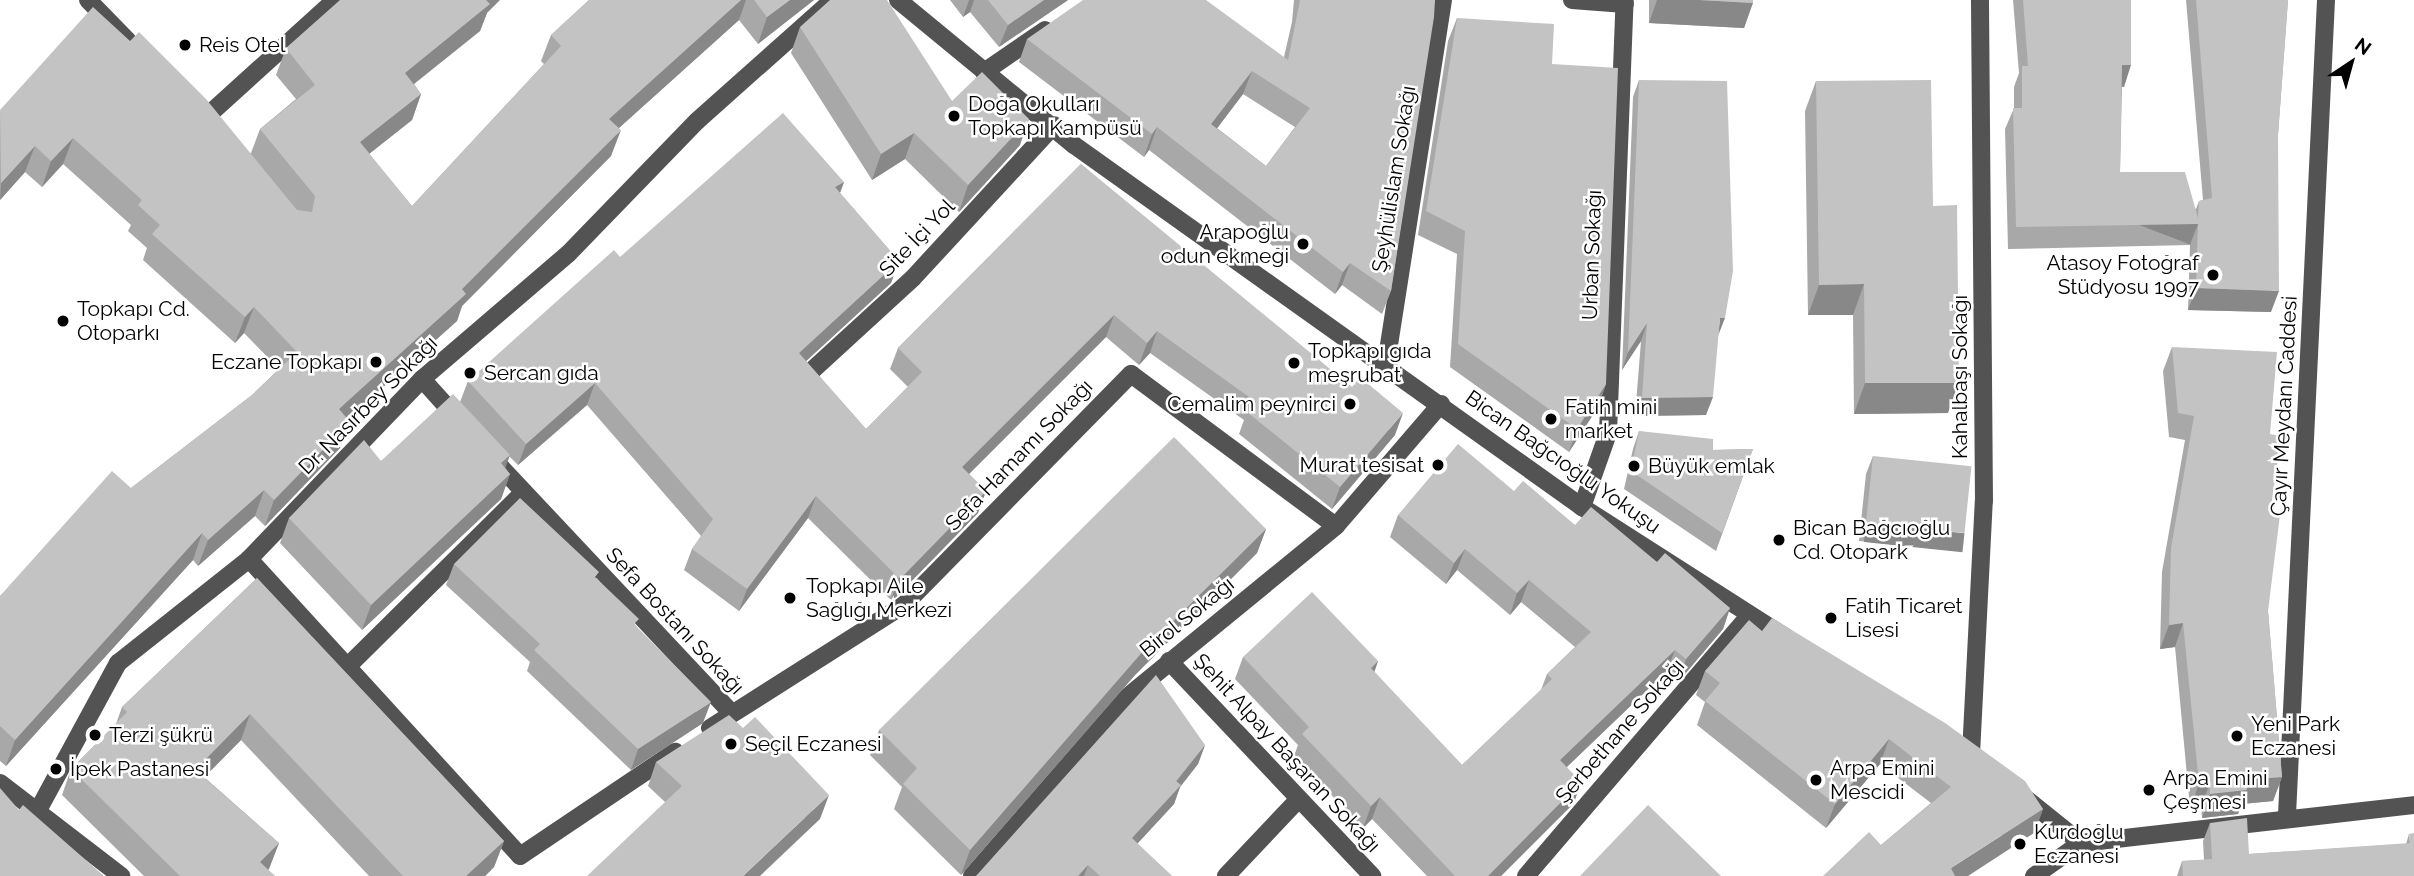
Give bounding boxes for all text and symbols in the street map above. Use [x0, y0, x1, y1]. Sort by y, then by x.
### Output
north arrow [2316, 28, 2386, 98]
place label: Reis Otel [199, 32, 285, 58]
text: N [2351, 33, 2376, 59]
marker: Reis Otel [177, 37, 193, 53]
street label: Şeyhülislam Sokağı [1367, 84, 1421, 274]
place label: Doğa Okulları Topkapı Kampüsü [968, 91, 1142, 141]
marker: Doğa Okulları Topkapı Kampüsü [946, 108, 962, 124]
street label: Urban Sokağı [1577, 189, 1607, 321]
street label: Site İçi Yol [874, 194, 960, 282]
place label: Arapoğlu odun ekmeği [1161, 219, 1289, 269]
marker: Arapoğlu odun ekmeği [1295, 236, 1311, 252]
place label: Atasoy Fotoğraf Stüdyosu 1997 [2046, 250, 2199, 300]
marker: Atasoy Fotoğraf Stüdyosu 1997 [2205, 267, 2221, 283]
street label: Kahalbaşı Sokağı [1947, 295, 1973, 459]
street label: Çayır Meydanı Caddesi [2266, 295, 2302, 517]
place label: Topkapı Cd. Otoparkı [77, 296, 190, 346]
marker: Topkapı Cd. Otoparkı [55, 313, 71, 329]
street label: Dr. Nasırbey Sokağı [293, 330, 443, 480]
place label: Topkapı gıda meşrubat [1308, 338, 1431, 388]
place label: Eczane Topkapı [210, 349, 362, 375]
marker: Eczane Topkapı [368, 354, 384, 370]
marker: Topkapı gıda meşrubat [1286, 355, 1302, 371]
place label: Sercan gıda [484, 360, 599, 386]
marker: Sercan gıda [462, 365, 478, 381]
street label: Sefa Hamamı Sokağı [940, 374, 1098, 536]
street label: Bican Bağcıoğlu Yokuşu [1460, 385, 1666, 539]
place label: Cemalim peynirci [1167, 391, 1336, 417]
place label: Fatih mini market [1565, 394, 1657, 444]
marker: Cemalim peynirci [1342, 396, 1358, 412]
marker: Fatih mini market [1543, 411, 1559, 427]
place label: Murat tesisat [1300, 452, 1424, 478]
place label: Büyük emlak [1648, 453, 1775, 479]
marker: Murat tesisat [1430, 457, 1446, 473]
marker: Büyük emlak [1626, 458, 1642, 474]
place label: Bican Bağcıoğlu Cd. Otopark [1793, 515, 1950, 565]
marker: Bican Bağcıoğlu Cd. Otopark [1771, 532, 1787, 548]
street label: Sefa Bostanı Sokağı [601, 542, 749, 700]
street label: Birol Sokağı [1135, 571, 1239, 663]
place label: Topkapı Aile Sağlığı Merkezi [806, 573, 952, 623]
marker: Topkapı Aile Sağlığı Merkezi [780, 588, 800, 608]
place label: Fatih Ticaret Lisesi [1845, 593, 1963, 643]
marker: Fatih Ticaret Lisesi [1823, 610, 1839, 626]
street label: Şehit Alpay Başaran Sokağı [1188, 648, 1386, 858]
street label: Şerbethane Sokağı [1550, 653, 1690, 809]
place label: Yeni Park Eczanesi [2251, 711, 2340, 761]
place label: Terzi şükrü [109, 722, 213, 748]
marker: Terzi şükrü [87, 727, 103, 743]
marker: Yeni Park Eczanesi [2229, 728, 2245, 744]
place label: Seçil Eczanesi [745, 731, 882, 757]
marker: Seçil Eczanesi [723, 736, 739, 752]
place label: Arpa Emini Mescidi [1830, 755, 1935, 805]
place label: İpek Pastanesi [70, 756, 209, 782]
marker: İpek Pastanesi [48, 761, 64, 777]
place label: Arpa Emini Çeşmesi [2163, 765, 2268, 815]
marker: Arpa Emini Mescidi [1808, 772, 1824, 788]
marker: Arpa Emini Çeşmesi [2141, 782, 2157, 798]
place label: Kurdoğlu Eczanesi [2034, 819, 2123, 869]
marker: Kurdoğlu Eczanesi [2012, 836, 2028, 852]

